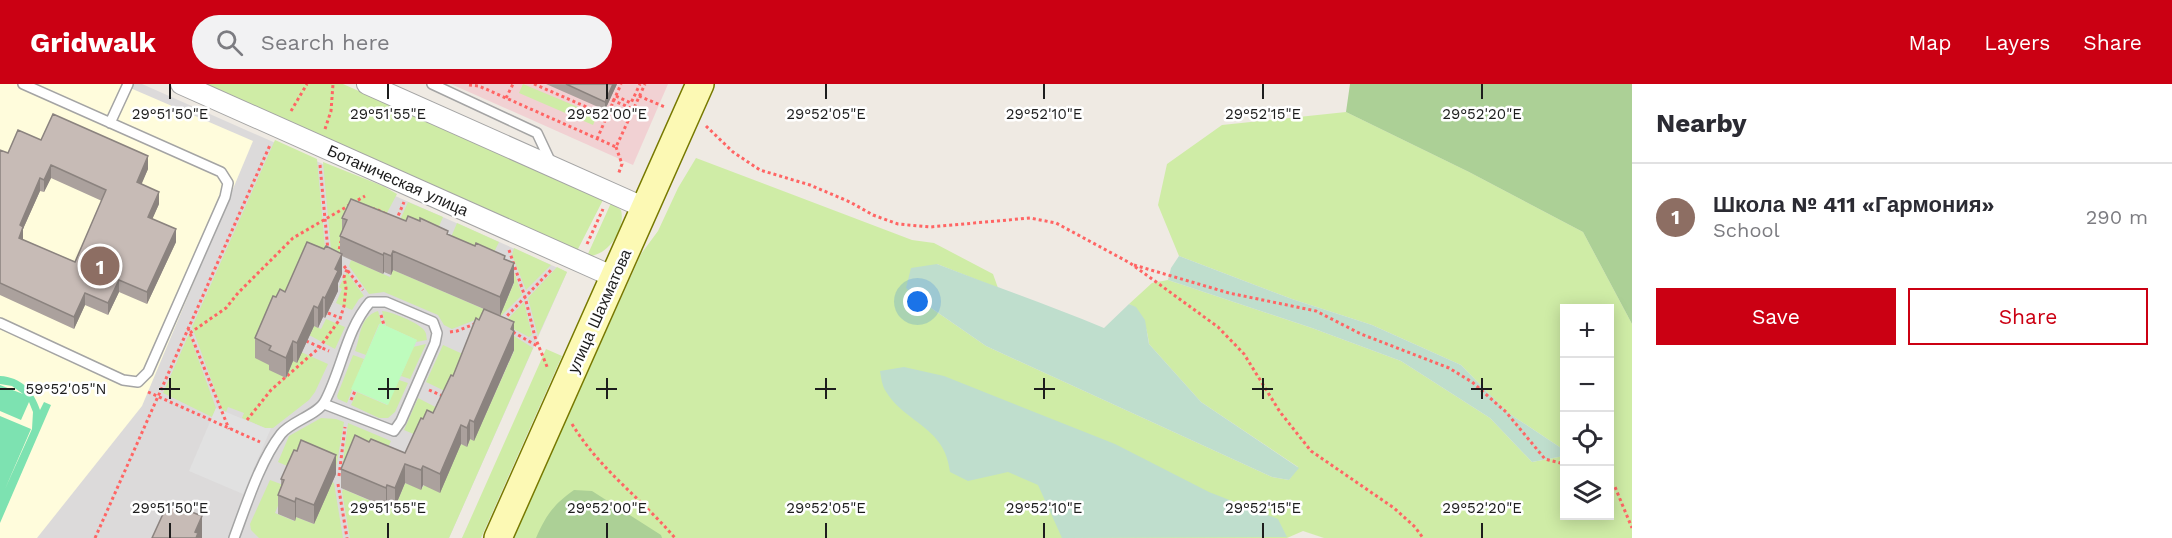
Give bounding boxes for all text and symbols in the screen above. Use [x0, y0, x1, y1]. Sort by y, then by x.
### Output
search box [192, 15, 612, 69]
text: Gridwalk [30, 26, 156, 59]
icon: search [213, 26, 246, 59]
text: Search here [261, 30, 390, 55]
text: Map [1908, 30, 1951, 55]
text: Layers [1984, 30, 2050, 55]
text: Share [2083, 30, 2142, 55]
text: 29°51'50"E [132, 105, 208, 123]
text: 29°51'55"E [350, 105, 426, 123]
text: 29°52'00"E [567, 105, 647, 123]
text: 29°52'05"E [786, 105, 866, 123]
text: 29°52'10"E [1006, 105, 1082, 123]
text: 29°52'15"E [1225, 105, 1301, 123]
text: 29°52'20"E [1442, 105, 1522, 123]
text: Nearby [1656, 108, 1747, 138]
street label: Ботаническая улица [324, 141, 471, 220]
text: Школа № 411 «Гармония» [1713, 192, 1994, 217]
text: 1 [1671, 205, 1680, 229]
text: 290 m [2086, 205, 2148, 229]
text: School [1713, 218, 1780, 242]
pin: 1 [80, 244, 120, 288]
street label: улица Шахматова [564, 246, 635, 376]
your location [903, 287, 932, 316]
button: Save [1656, 288, 1896, 345]
button: Share [1908, 288, 2148, 345]
map controls [1560, 304, 1614, 520]
button: + [1560, 304, 1614, 358]
button: − [1560, 358, 1614, 412]
text: 59°52'05"N [26, 380, 107, 398]
button: locate [1560, 412, 1614, 466]
button: layers [1560, 466, 1614, 520]
text: 29°51'50"E [132, 499, 208, 517]
text: 29°51'55"E [350, 499, 426, 517]
text: 29°52'00"E [567, 499, 647, 517]
text: 29°52'05"E [786, 499, 866, 517]
text: 29°52'10"E [1006, 499, 1082, 517]
text: 29°52'15"E [1225, 499, 1301, 517]
text: 29°52'20"E [1442, 499, 1522, 517]

